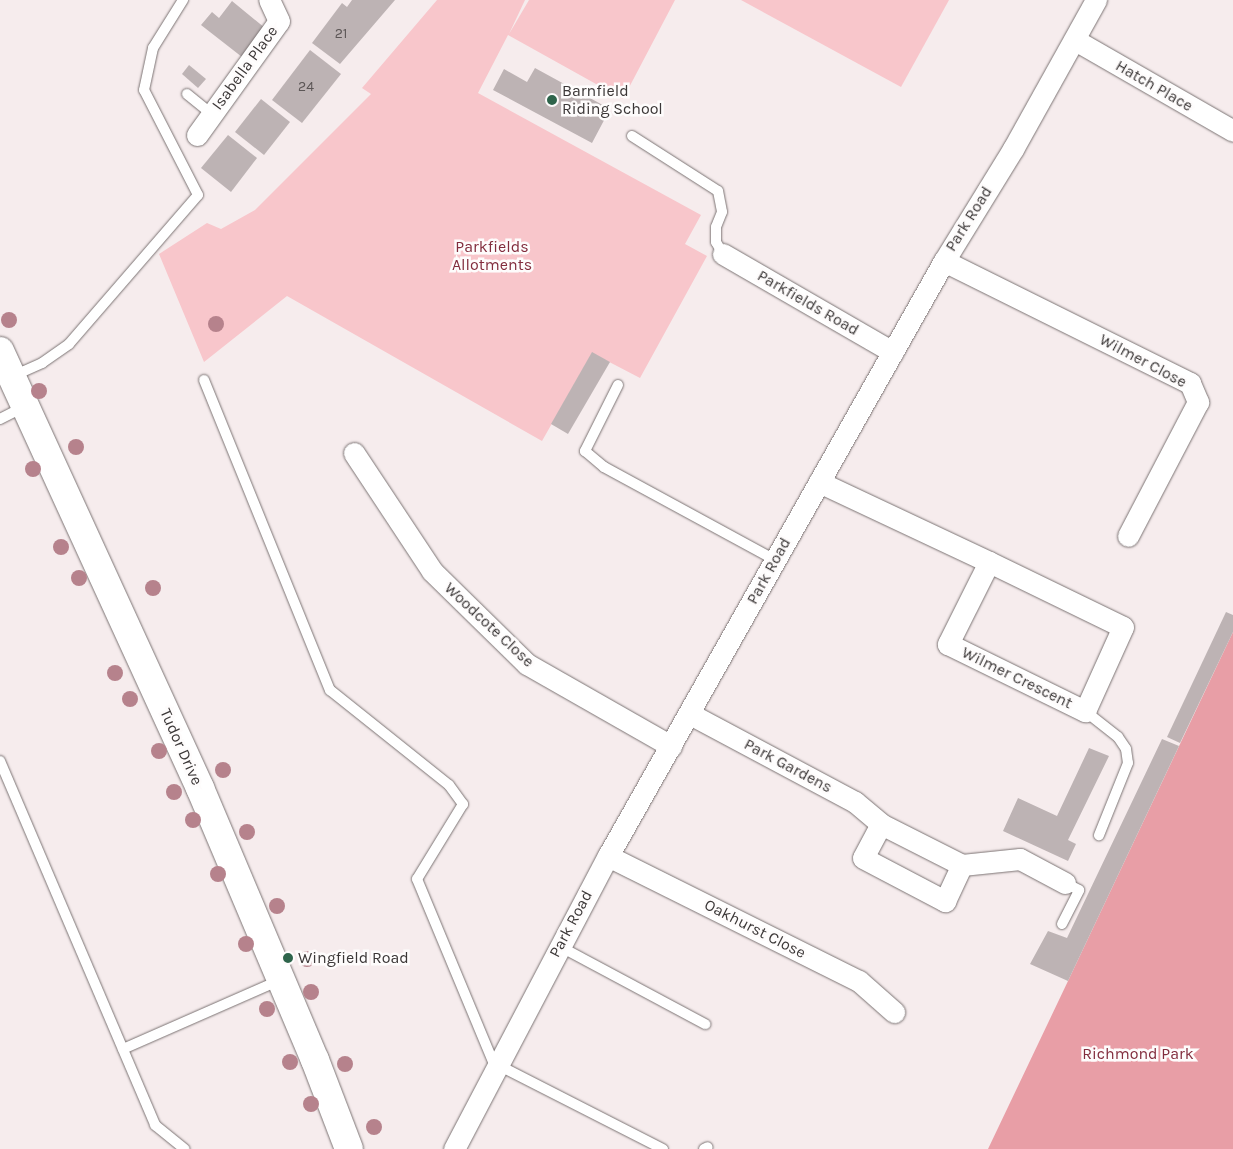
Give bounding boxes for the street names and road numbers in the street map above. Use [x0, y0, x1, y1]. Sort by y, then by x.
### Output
street label: Isabella Place [208, 22, 282, 114]
street label: Hatch Place [1112, 56, 1196, 116]
street label: Park Road [941, 183, 997, 255]
street label: Parkfields Road [754, 266, 862, 340]
street label: Wilmer Close [1096, 330, 1190, 392]
street label: Park Road [743, 534, 795, 608]
street label: Woodcote Close [440, 579, 538, 671]
street label: Wilmer Crescent [959, 643, 1075, 713]
street label: Tudor Drive [156, 706, 206, 788]
street label: Park Gardens [741, 735, 835, 797]
street label: Park Road [545, 887, 597, 961]
street label: Oakhurst Close [701, 895, 809, 963]

